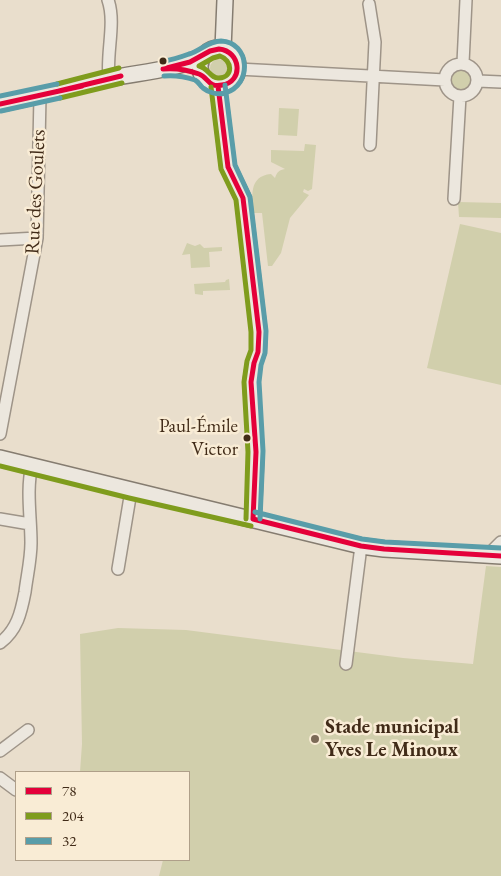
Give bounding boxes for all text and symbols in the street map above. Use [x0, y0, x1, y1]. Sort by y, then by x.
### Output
unlabelled marker [158, 56, 168, 66]
street label: Rue des Goulets [21, 129, 51, 255]
place label: Paul-Émile Victor [159, 416, 238, 460]
marker: Paul-Émile Victor [242, 433, 252, 443]
place label: Stade municipal Yves Le Minoux [325, 716, 459, 763]
marker: Stade municipal Yves Le Minoux [309, 733, 321, 745]
legend [15, 771, 190, 861]
text: 78 [62, 781, 76, 800]
text: 204 [62, 806, 84, 825]
text: 32 [62, 831, 76, 850]

